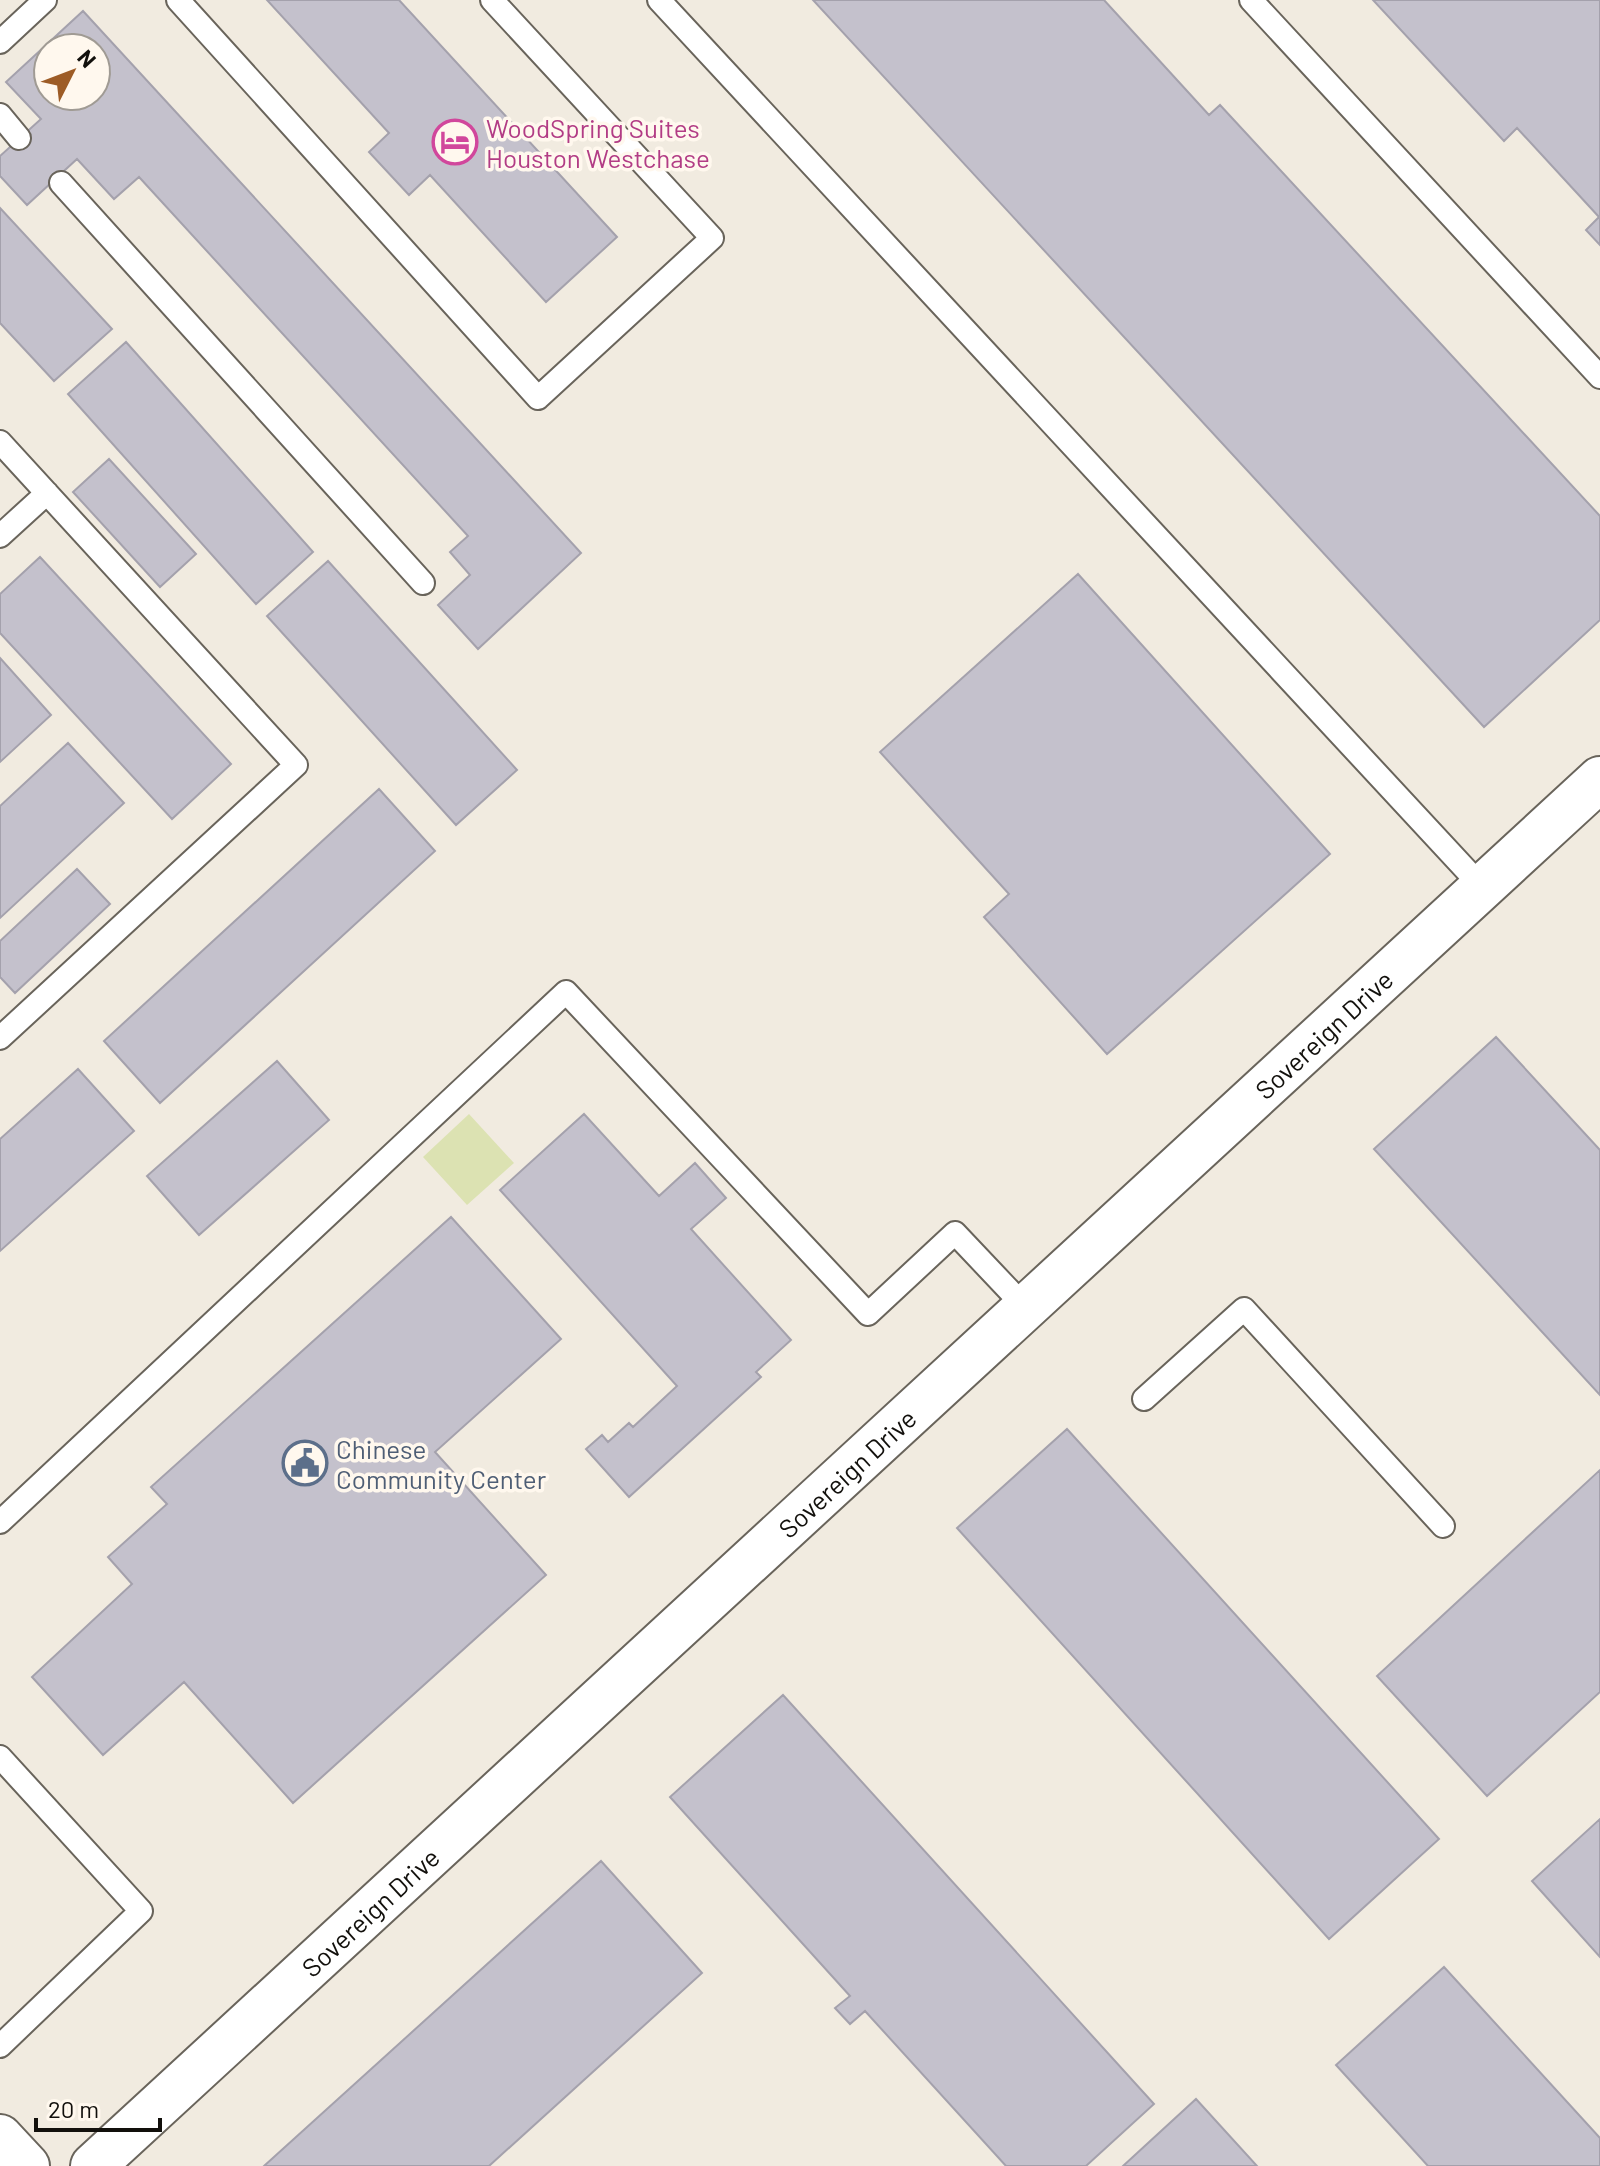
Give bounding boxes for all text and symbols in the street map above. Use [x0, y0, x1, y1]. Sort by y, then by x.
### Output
north arrow [32, 32, 112, 112]
text: N [73, 44, 102, 72]
place label: WoodSpring Suites Houston Westchase [486, 112, 710, 173]
hotel icon: WoodSpring Suites Houston Westchase [431, 118, 479, 166]
street label: Sovereign Drive [1248, 963, 1398, 1105]
street label: Sovereign Drive [771, 1402, 922, 1543]
place label: Chinese Community Center [336, 1433, 547, 1494]
public building icon: Chinese Community Center [281, 1439, 329, 1487]
street label: Sovereign Drive [295, 1841, 445, 1982]
scale bar [36, 2082, 160, 2132]
text: 20 m [48, 2094, 99, 2123]

